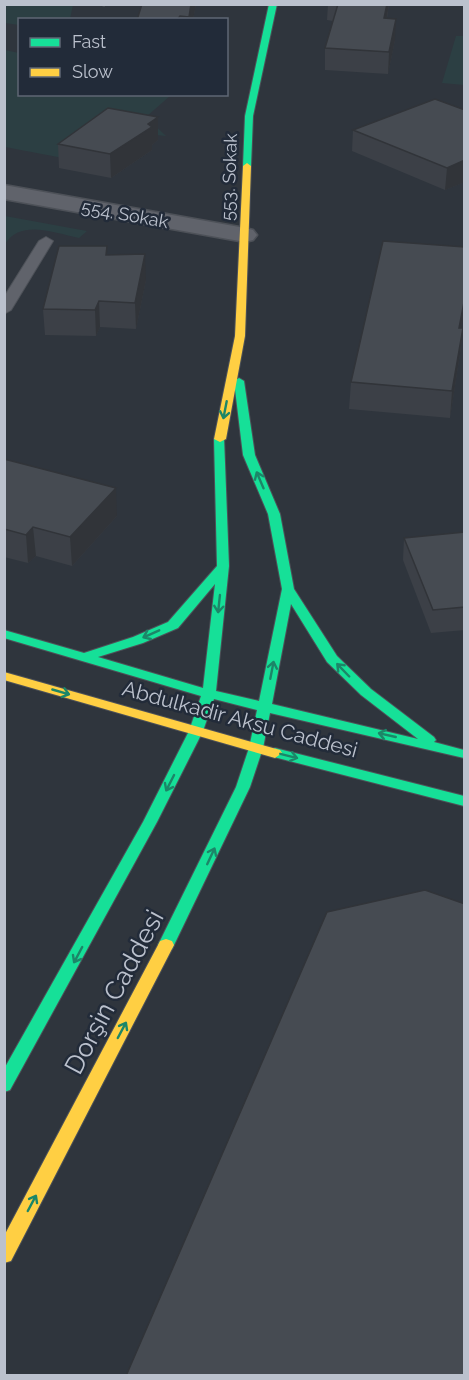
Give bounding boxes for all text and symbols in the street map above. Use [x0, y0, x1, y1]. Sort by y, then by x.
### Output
legend [18, 18, 228, 96]
text: Fast [72, 31, 106, 52]
text: Slow [72, 61, 113, 82]
street label: 553. Sokak [217, 132, 241, 221]
street label: 554. Sokak [80, 196, 171, 232]
one-way arrow [219, 400, 230, 419]
one-way arrow [254, 472, 265, 490]
one-way arrow [213, 594, 224, 614]
one-way arrow [143, 629, 161, 640]
one-way arrow [267, 660, 278, 680]
one-way arrow [336, 663, 350, 678]
street label: Abdulkadir Aksu Caddesi [120, 676, 360, 762]
one-way arrow [51, 687, 70, 698]
one-way arrow [378, 728, 397, 740]
one-way arrow [279, 750, 298, 762]
one-way arrow [164, 774, 175, 792]
one-way arrow [205, 848, 217, 866]
street label: Dorşin Caddesi [58, 905, 170, 1079]
one-way arrow [72, 946, 83, 964]
one-way arrow [116, 1022, 128, 1039]
one-way arrow [26, 1194, 38, 1212]

